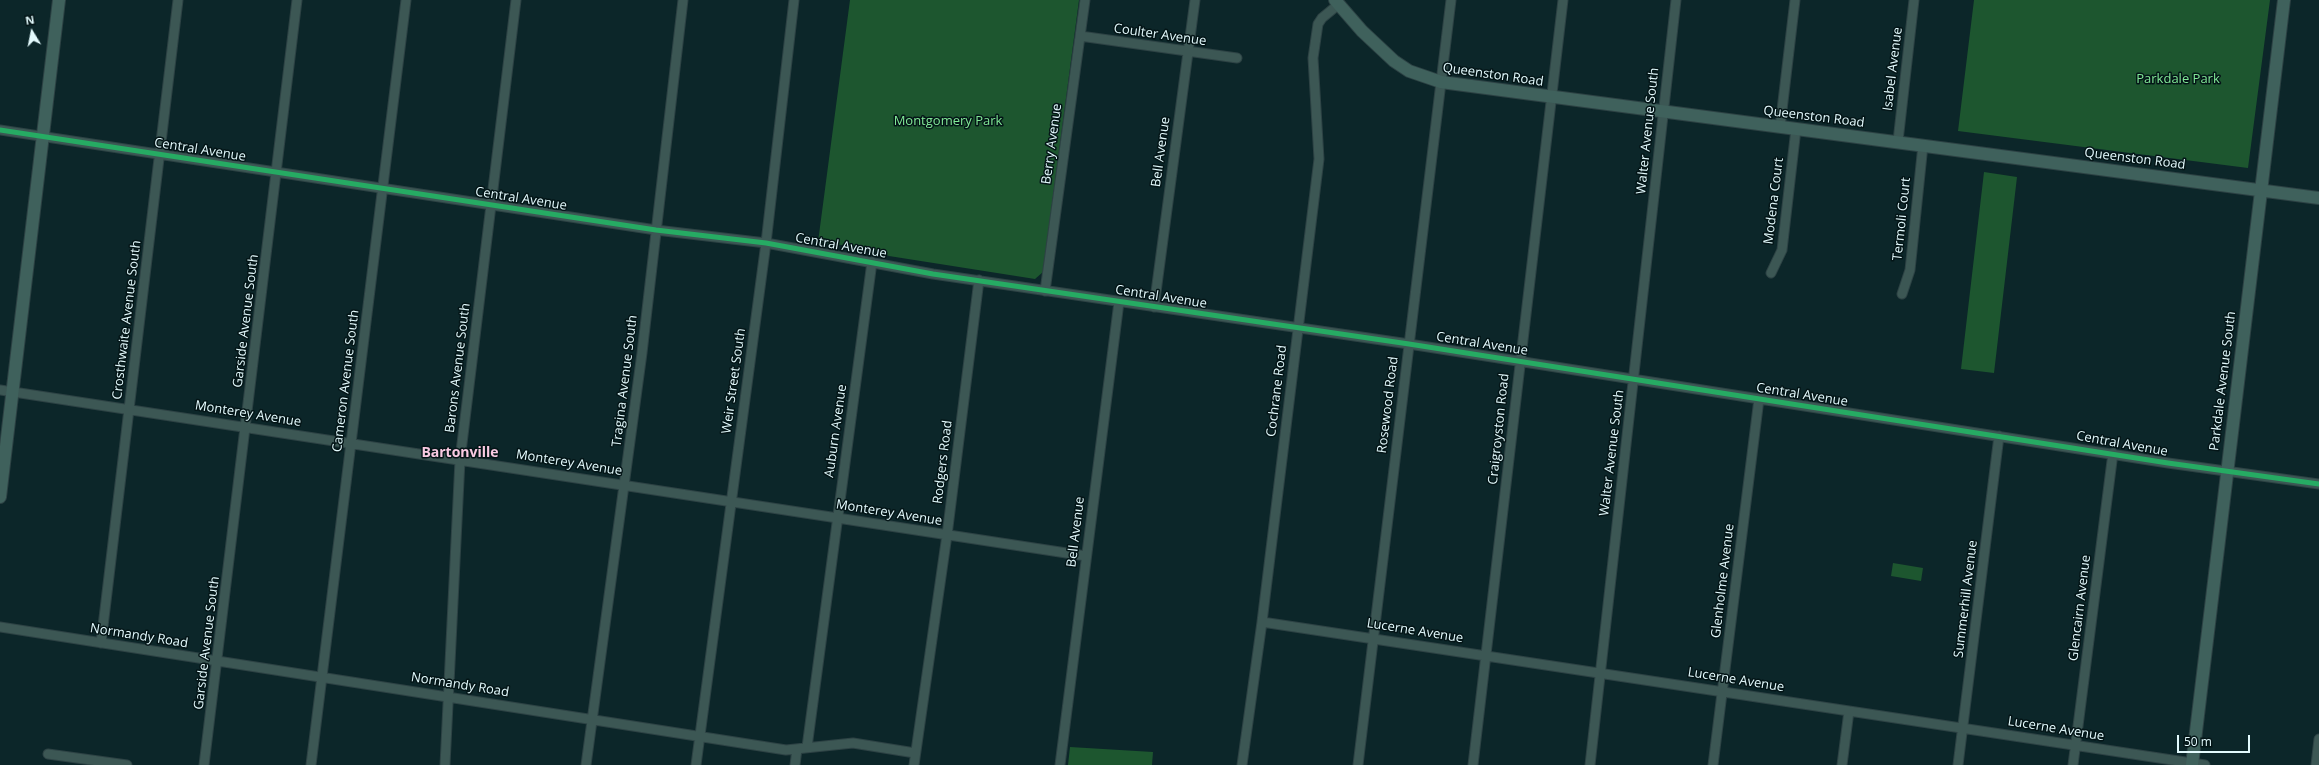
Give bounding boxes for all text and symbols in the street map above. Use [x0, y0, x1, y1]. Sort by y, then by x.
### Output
north arrow [12, 12, 52, 52]
text: N [24, 12, 36, 28]
street label: Coulter Avenue [1113, 21, 1207, 49]
street label: Isabel Avenue [1880, 26, 1906, 112]
street label: Queenston Road [1442, 60, 1544, 90]
street label: Walter Avenue South [1634, 67, 1662, 195]
park label: Parkdale Park [2136, 71, 2220, 87]
street label: Berry Avenue [1039, 103, 1065, 185]
street label: Queenston Road [1763, 103, 1865, 131]
park label: Montgomery Park [894, 113, 1002, 129]
street label: Bell Avenue [1148, 116, 1174, 188]
street label: Central Avenue [153, 135, 247, 165]
street label: Queenston Road [2084, 145, 2186, 173]
street label: Modena Court [1761, 157, 1787, 245]
street label: Termoli Court [1890, 177, 1914, 261]
street label: Central Avenue [474, 184, 568, 214]
street label: Central Avenue [794, 230, 888, 262]
street label: Crosthwaite Avenue South [109, 240, 145, 400]
street label: Garside Avenue South [230, 253, 262, 389]
street label: Central Avenue [1114, 282, 1208, 312]
street label: Barons Avenue South [442, 302, 474, 434]
street label: Cameron Avenue South [330, 309, 362, 453]
street label: Parkdale Avenue South [2207, 310, 2239, 452]
street label: Tragina Avenue South [609, 314, 641, 448]
street label: Weir Street South [719, 327, 749, 435]
street label: Central Avenue [1435, 329, 1529, 359]
street label: Cochrane Road [1264, 344, 1290, 438]
street label: Rosewood Road [1374, 356, 1402, 454]
street label: Craigroyston Road [1485, 373, 1513, 485]
street label: Central Avenue [1755, 380, 1849, 410]
street label: Auburn Avenue [822, 383, 850, 479]
street label: Walter Avenue South [1597, 389, 1627, 517]
street label: Monterey Avenue [194, 398, 302, 430]
street label: Rodgers Road [930, 419, 956, 505]
street label: Central Avenue [2075, 428, 2169, 460]
district label: Bartonville [421, 445, 499, 461]
street label: Monterey Avenue [515, 447, 623, 479]
street label: Bell Avenue [1064, 496, 1088, 568]
street label: Monterey Avenue [835, 497, 943, 529]
street label: Glenholme Avenue [1708, 523, 1738, 639]
street label: Summerhill Avenue [1951, 539, 1981, 659]
street label: Glencairn Avenue [2066, 554, 2094, 662]
street label: Garside Avenue South [191, 575, 223, 711]
street label: Lucerne Avenue [1366, 616, 1464, 646]
street label: Normandy Road [89, 621, 189, 651]
street label: Lucerne Avenue [1687, 665, 1785, 695]
street label: Normandy Road [410, 670, 510, 700]
street label: Lucerne Avenue [2007, 714, 2105, 744]
scale bar [2179, 727, 2252, 753]
text: 50 m [2184, 733, 2212, 750]

